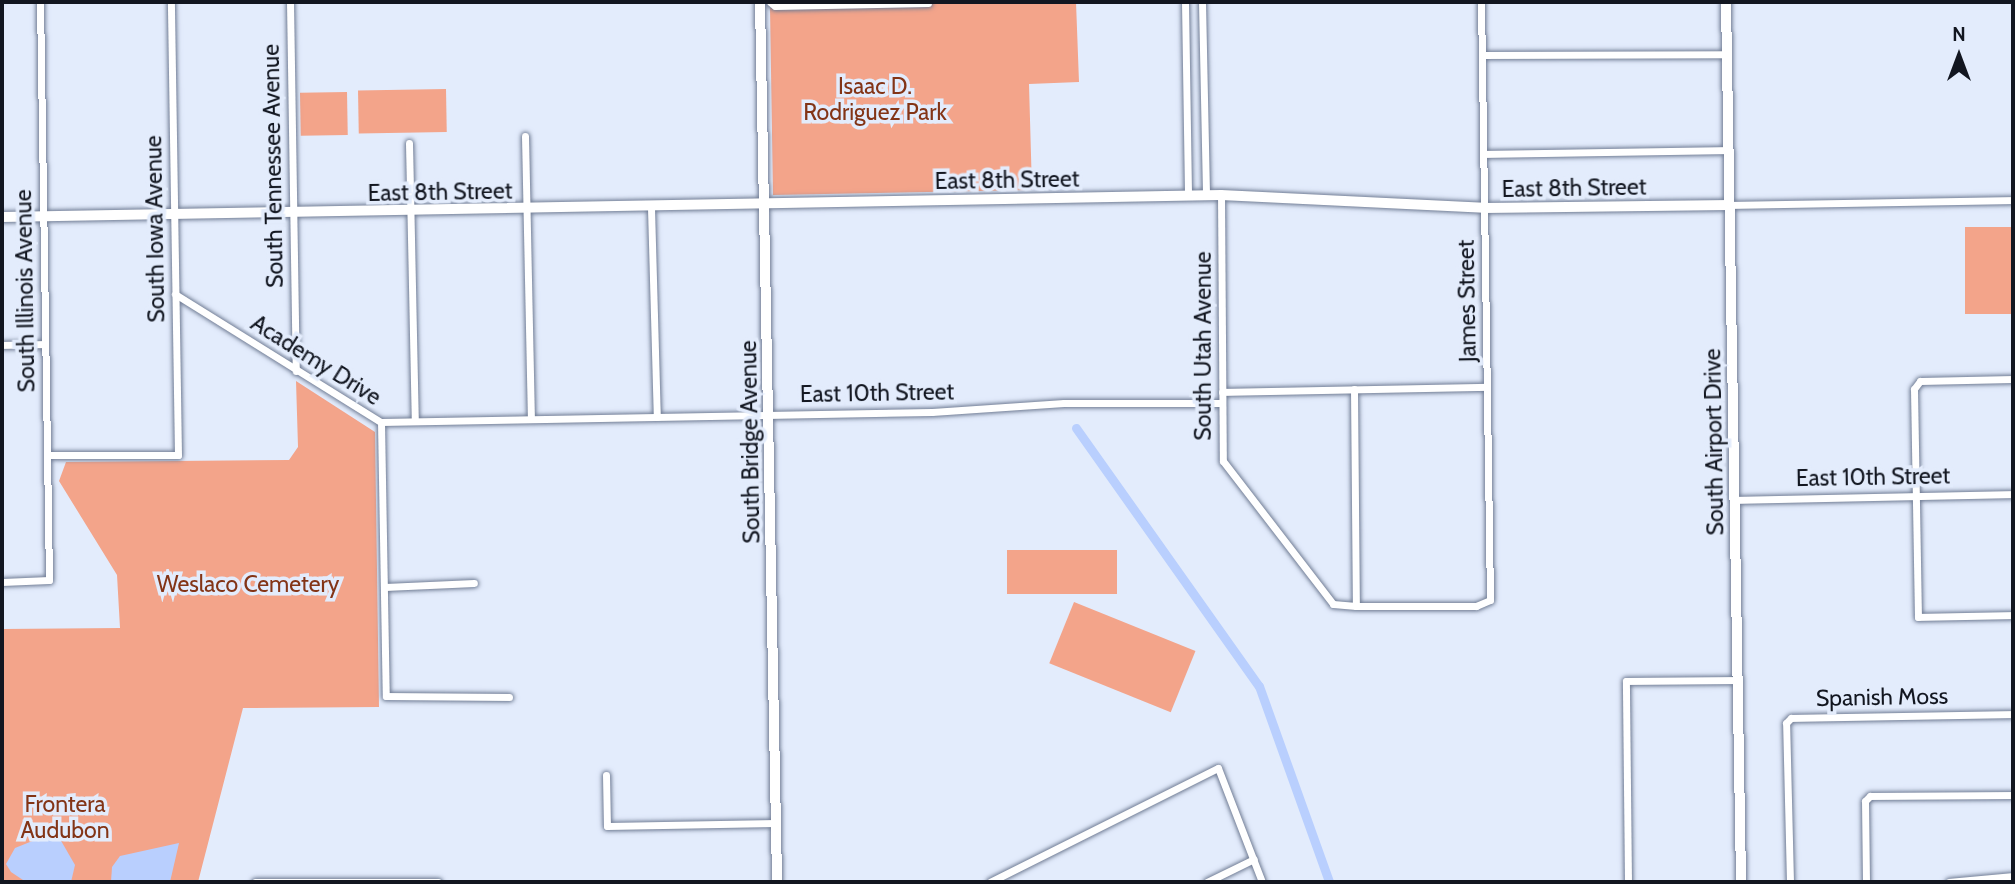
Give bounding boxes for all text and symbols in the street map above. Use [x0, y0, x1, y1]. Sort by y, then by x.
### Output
north arrow [1924, 21, 1994, 91]
text: N [1952, 23, 1966, 46]
street label: South Tennessee Avenue [257, 44, 289, 288]
park label: Isaac D. Rodriguez Park [803, 72, 947, 126]
street label: South Iowa Avenue [140, 135, 170, 323]
street label: East 8th Street [934, 165, 1080, 195]
street label: East 8th Street [1501, 173, 1647, 203]
street label: East 8th Street [367, 177, 513, 207]
street label: South Illinois Avenue [9, 189, 41, 393]
street label: James Street [1452, 240, 1482, 362]
street label: South Utah Avenue [1189, 251, 1217, 441]
street label: Academy Drive [246, 309, 386, 411]
street label: South Bridge Avenue [734, 340, 766, 544]
street label: South Airport Drive [1699, 348, 1729, 536]
street label: East 10th Street [800, 378, 954, 408]
street label: East 10th Street [1796, 462, 1950, 492]
park label: Weslaco Cemetery [157, 570, 339, 598]
street label: Spanish Moss [1816, 682, 1948, 712]
park label: Frontera Audubon [20, 790, 110, 844]

